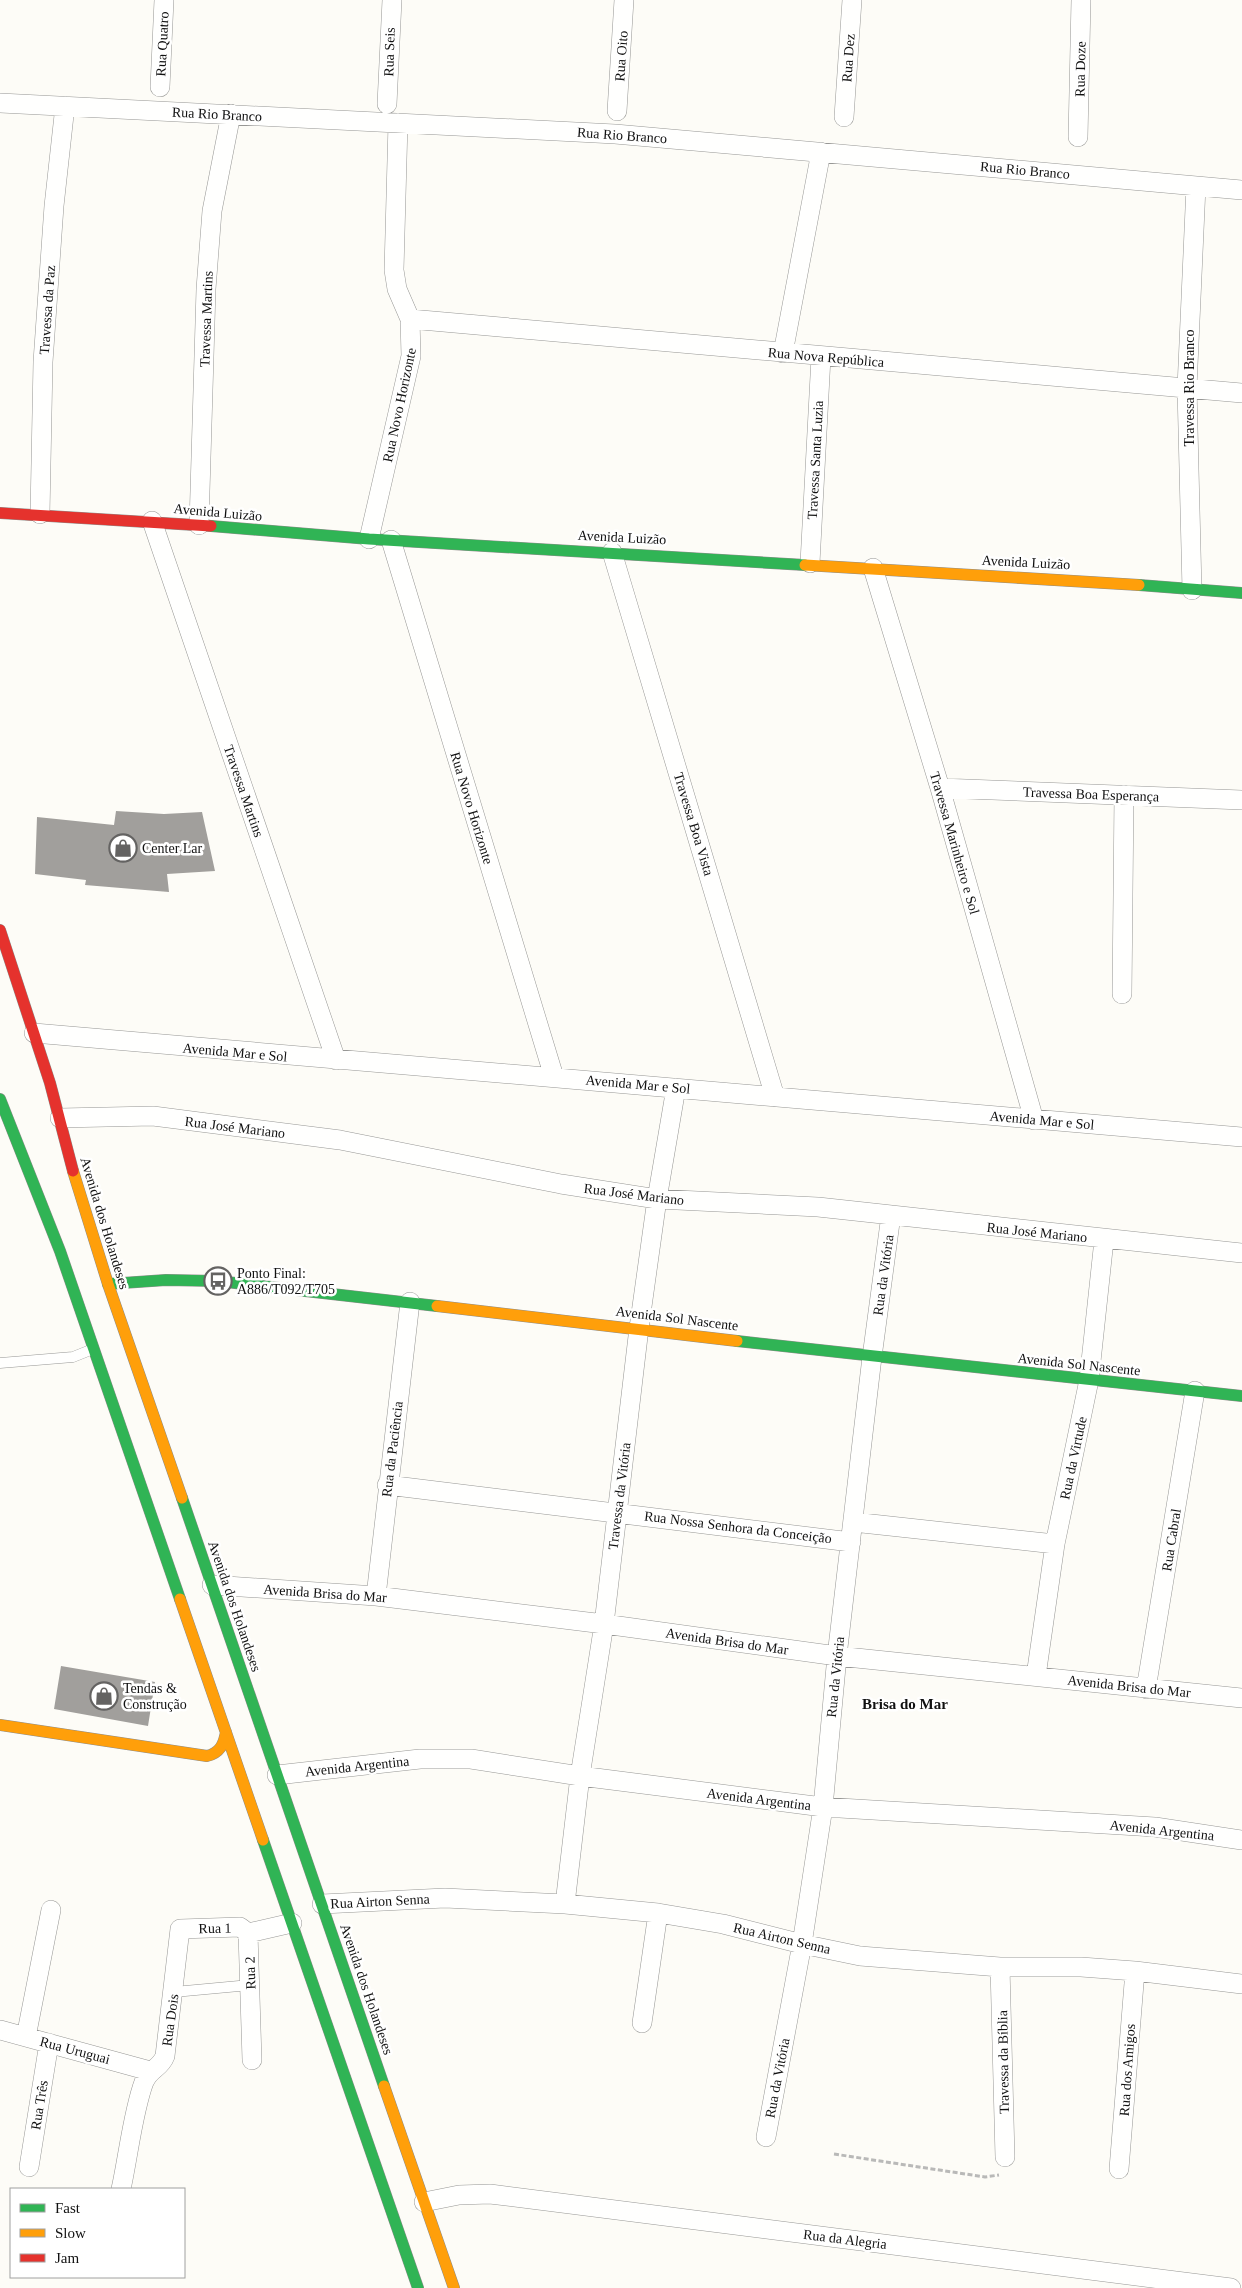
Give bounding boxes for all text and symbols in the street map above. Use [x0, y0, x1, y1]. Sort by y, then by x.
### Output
street label: Rua Quatro [153, 11, 172, 77]
street label: Rua Seis [381, 27, 398, 77]
street label: Rua Oito [612, 30, 631, 82]
street label: Rua Dez [839, 33, 858, 83]
street label: Rua Doze [1073, 41, 1088, 97]
street label: Rua Rio Branco [172, 105, 262, 124]
street label: Rua Rio Branco [576, 125, 667, 146]
street label: Rua Rio Branco [979, 159, 1071, 182]
street label: Travessa da Paz [37, 265, 58, 355]
street label: Travessa Martins [197, 271, 216, 367]
street label: Travessa Rio Branco [1182, 330, 1197, 446]
street label: Rua Nova República [767, 345, 885, 370]
street label: Rua Novo Horizonte [380, 346, 419, 464]
street label: Travessa Santa Luzia [805, 399, 826, 520]
street label: Avenida Luizão [173, 501, 263, 524]
street label: Avenida Luizão [577, 528, 667, 547]
street label: Avenida Luizão [981, 553, 1071, 572]
street label: Travessa Martins [221, 743, 266, 839]
street label: Rua Novo Horizonte [447, 750, 496, 866]
street label: Travessa Marinheiro e Sol [927, 770, 982, 916]
street label: Travessa Boa Vista [671, 771, 717, 878]
street label: Travessa Boa Esperança [1023, 785, 1160, 804]
shop icon: Center Lar [108, 833, 138, 863]
place label: Center Lar [142, 841, 203, 856]
street label: Avenida Mar e Sol [182, 1040, 288, 1065]
street label: Avenida Mar e Sol [585, 1072, 691, 1097]
street label: Avenida Mar e Sol [989, 1108, 1095, 1133]
street label: Rua José Mariano [184, 1114, 286, 1141]
street label: Avenida dos Holandeses [77, 1155, 132, 1291]
street label: Rua José Mariano [583, 1181, 685, 1208]
street label: Rua José Mariano [986, 1220, 1088, 1245]
street label: Rua da Vitória [870, 1233, 897, 1316]
bus stop icon: Ponto Final: A886/T092/T705 [203, 1266, 233, 1296]
place label: Ponto Final: A886/T092/T705 [237, 1266, 335, 1297]
street label: Avenida Sol Nascente [615, 1304, 739, 1333]
street label: Avenida Sol Nascente [1017, 1351, 1141, 1378]
street label: Rua da Paciência [379, 1400, 406, 1498]
street label: Rua da Virtude [1057, 1415, 1090, 1501]
street label: Travessa da Vitória [605, 1441, 634, 1551]
street label: Rua Cabral [1159, 1508, 1184, 1573]
street label: Rua Nossa Senhora da Conceição [643, 1509, 833, 1546]
street label: Avenida dos Holandeses [205, 1539, 264, 1674]
street label: Avenida Brisa do Mar [263, 1582, 388, 1605]
street label: Avenida Brisa do Mar [665, 1625, 790, 1658]
street label: Rua da Vitória [824, 1635, 847, 1718]
street label: Avenida Brisa do Mar [1067, 1673, 1192, 1700]
shop icon: Tendas & Construção [89, 1681, 119, 1711]
place label: Tendas & Construção [123, 1681, 187, 1712]
district label: Brisa do Mar [862, 1696, 948, 1712]
street label: Avenida Argentina [304, 1753, 411, 1779]
street label: Avenida Argentina [706, 1786, 813, 1813]
street label: Avenida Argentina [1109, 1818, 1216, 1844]
street label: Rua Airton Senna [330, 1891, 431, 1912]
street label: Rua Airton Senna [732, 1920, 833, 1957]
street label: Rua 1 [198, 1921, 232, 1936]
street label: Avenida dos Holandeses [337, 1922, 396, 2057]
street label: Rua 2 [242, 1956, 259, 1990]
street label: Rua Dois [159, 1993, 182, 2047]
street label: Travessa da Bíblia [995, 2009, 1012, 2114]
street label: Rua dos Amigos [1117, 2023, 1138, 2117]
street label: Rua Uruguai [38, 2034, 112, 2067]
street label: Rua da Vitória [762, 2036, 793, 2119]
street label: Rua Três [28, 2079, 51, 2131]
legend [10, 2188, 185, 2278]
text: Fast [55, 2200, 81, 2216]
text: Slow [55, 2225, 86, 2241]
street label: Rua da Alegria [802, 2227, 888, 2252]
text: Jam [55, 2250, 79, 2266]

